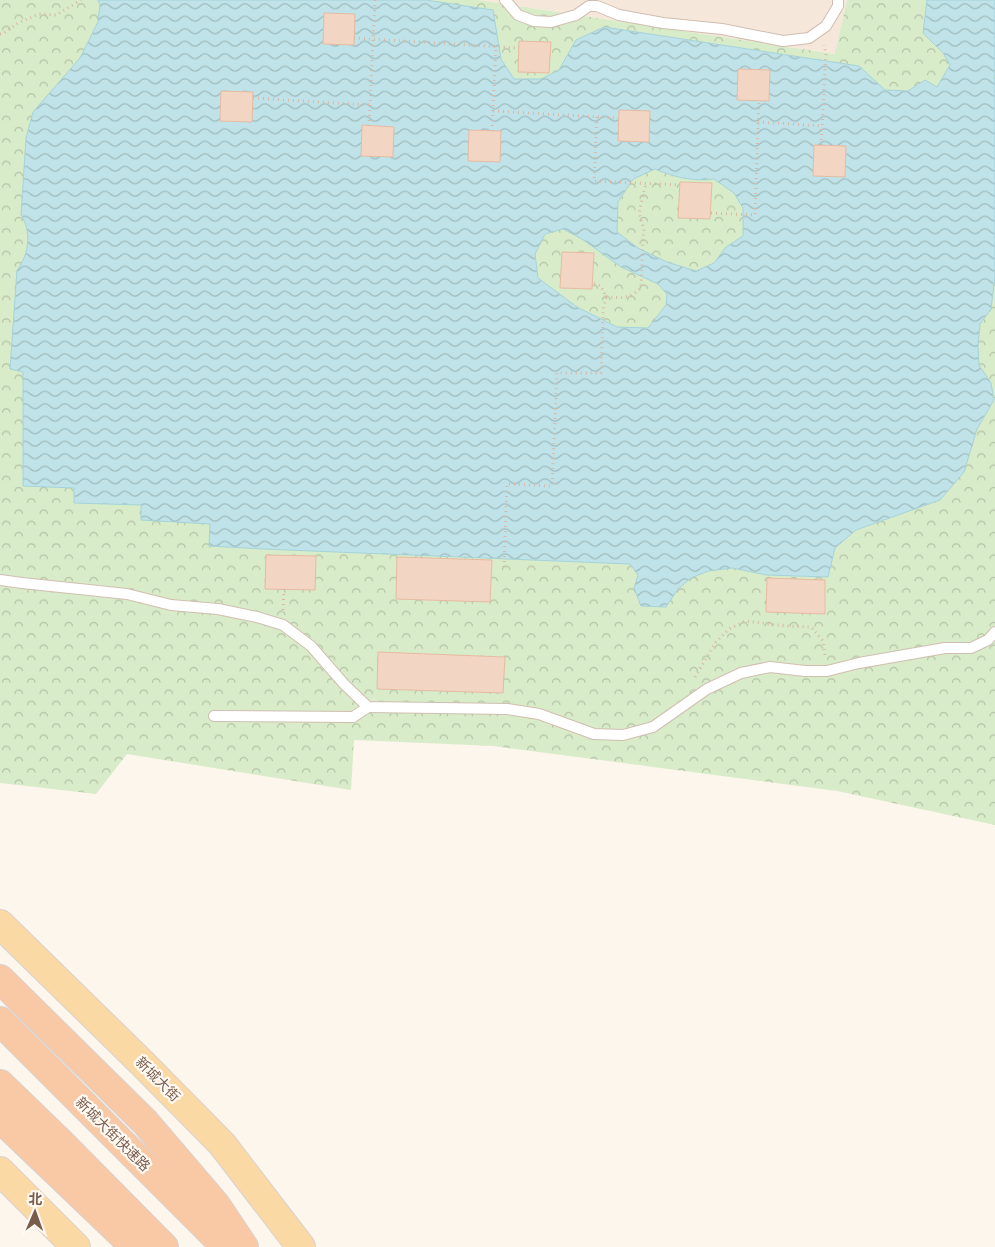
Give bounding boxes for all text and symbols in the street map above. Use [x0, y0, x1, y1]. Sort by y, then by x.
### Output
street label: 新城大街 [132, 1053, 184, 1105]
street label: 新城大街快速路 [72, 1093, 154, 1175]
north arrow [10, 1187, 60, 1237]
text: 北 [28, 1190, 43, 1208]

